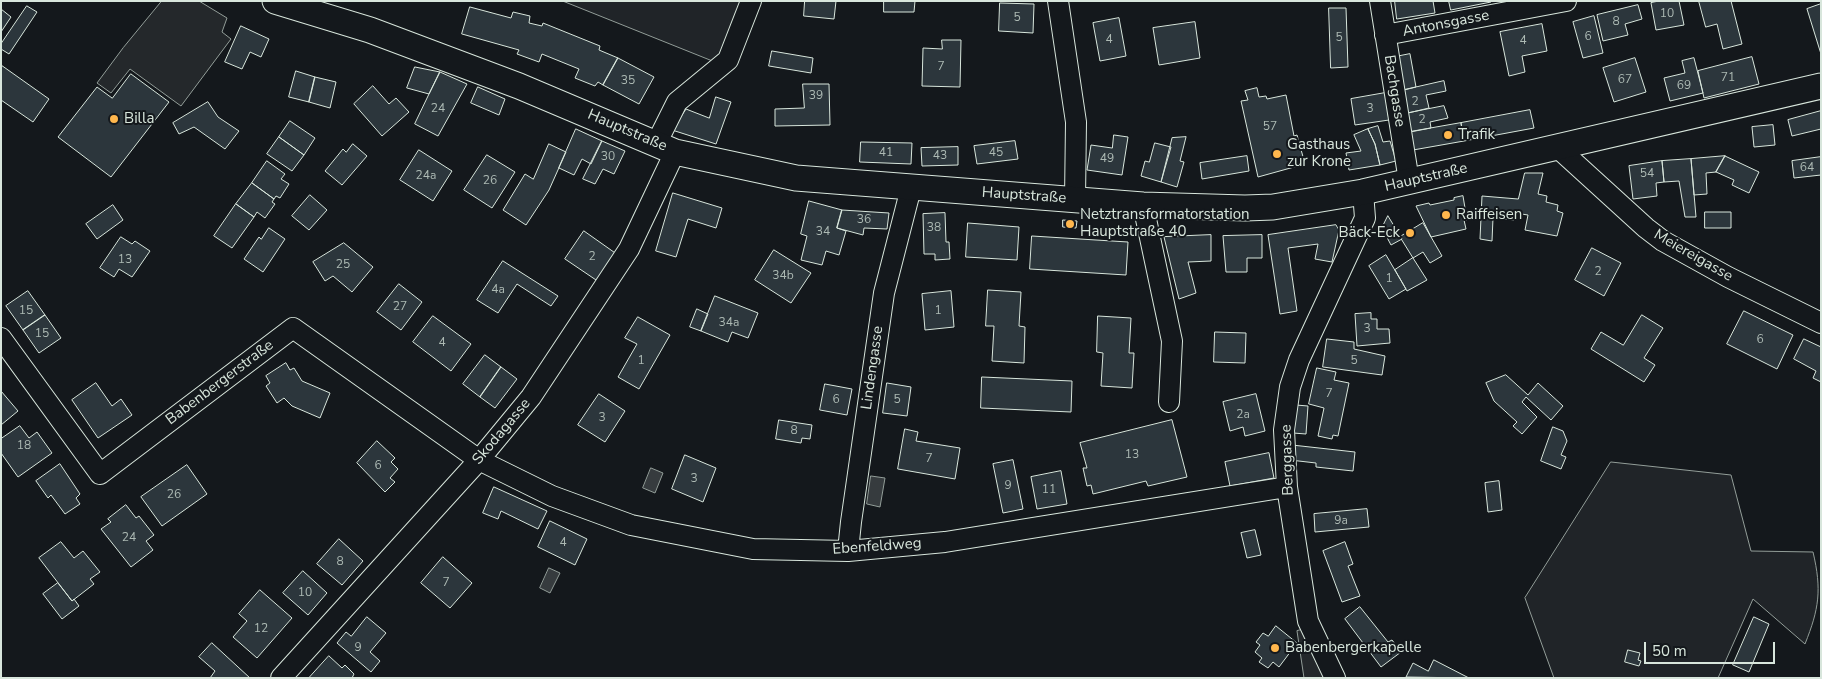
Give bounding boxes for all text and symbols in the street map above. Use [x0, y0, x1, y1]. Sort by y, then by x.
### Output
street label: Antonsgasse [1401, 7, 1491, 41]
house number: 10 [1660, 7, 1674, 21]
house number: 5 [1013, 11, 1021, 25]
house number: 8 [1612, 15, 1620, 29]
house number: 6 [1584, 30, 1592, 44]
house number: 5 [1335, 31, 1343, 45]
house number: 4 [1105, 33, 1113, 47]
house number: 4 [1519, 34, 1527, 48]
street label: Bachgasse [1379, 54, 1409, 128]
house number: 7 [937, 60, 945, 74]
house number: 71 [1721, 71, 1735, 85]
house number: 67 [1618, 73, 1632, 87]
house number: 35 [621, 74, 635, 88]
house number: 69 [1677, 79, 1691, 93]
house number: 39 [809, 89, 823, 103]
house number: 2 [1411, 95, 1419, 109]
house number: 24 [431, 102, 445, 116]
house number: 3 [1366, 102, 1374, 116]
street label: Hauptstraße [585, 106, 669, 156]
place label: Billa [124, 110, 154, 128]
marker: Billa [108, 113, 120, 125]
house number: 2 [1418, 113, 1426, 127]
house number: 57 [1263, 120, 1277, 134]
place label: Trafik [1458, 126, 1495, 144]
marker: Trafik [1442, 129, 1454, 141]
place label: Gasthaus zur Krone [1287, 136, 1351, 171]
house number: 41 [879, 146, 893, 160]
house number: 45 [989, 146, 1003, 160]
marker: Gasthaus zur Krone [1271, 148, 1283, 160]
house number: 43 [933, 149, 947, 163]
house number: 30 [601, 150, 615, 164]
house number: 49 [1100, 152, 1114, 166]
street label: Hauptstraße [1383, 160, 1469, 196]
house number: 64 [1800, 161, 1814, 175]
house number: 54 [1640, 167, 1654, 181]
house number: 24a [416, 169, 436, 183]
house number: 26 [483, 174, 497, 188]
street label: Hauptstraße [981, 184, 1067, 208]
place label: Netztransformatorstation Hauptstraße 40 [1080, 206, 1250, 241]
place label: Raiffeisen [1456, 206, 1522, 224]
marker: Raiffeisen [1440, 209, 1452, 221]
house number: 36 [857, 213, 871, 227]
marker: Netztransformatorstation Hauptstraße 40 [1064, 218, 1076, 230]
house number: 38 [927, 221, 941, 235]
place label: Bäck-Eck [1338, 224, 1400, 242]
house number: 34 [816, 225, 830, 239]
street label: Meiereigasse [1650, 226, 1736, 286]
marker: Bäck-Eck [1404, 227, 1416, 239]
house number: 2 [588, 250, 596, 264]
house number: 13 [118, 253, 132, 267]
house number: 25 [336, 258, 350, 272]
house number: 2 [1594, 265, 1602, 279]
house number: 34b [772, 269, 794, 283]
house number: 1 [1385, 272, 1393, 286]
house number: 4a [491, 283, 505, 297]
house number: 27 [393, 300, 407, 314]
house number: 15 [19, 304, 33, 318]
house number: 1 [934, 304, 942, 318]
house number: 34a [719, 316, 739, 330]
house number: 3 [1363, 322, 1371, 336]
street label: Lindengasse [858, 325, 888, 411]
house number: 15 [35, 327, 49, 341]
house number: 6 [1756, 333, 1764, 347]
house number: 4 [438, 336, 446, 350]
street label: Babenbergerstraße [163, 337, 277, 429]
house number: 1 [637, 354, 645, 368]
house number: 5 [1350, 354, 1358, 368]
house number: 7 [1325, 387, 1333, 401]
house number: 6 [832, 393, 840, 407]
house number: 5 [893, 393, 901, 407]
street label: Skodagasse [469, 395, 535, 469]
house number: 2a [1236, 408, 1250, 422]
house number: 3 [598, 411, 606, 425]
house number: 8 [790, 424, 798, 438]
street label: Berggasse [1278, 424, 1298, 496]
house number: 18 [17, 439, 31, 453]
house number: 13 [1125, 448, 1139, 462]
house number: 7 [925, 452, 933, 466]
house number: 6 [374, 459, 382, 473]
house number: 3 [690, 472, 698, 486]
house number: 9 [1004, 479, 1012, 493]
house number: 11 [1042, 483, 1056, 497]
house number: 26 [167, 488, 181, 502]
house number: 9a [1334, 514, 1348, 528]
house number: 24 [122, 531, 136, 545]
street label: Ebenfeldweg [832, 535, 922, 559]
house number: 4 [559, 536, 567, 550]
house number: 8 [336, 555, 344, 569]
house number: 7 [442, 576, 450, 590]
house number: 10 [298, 586, 312, 600]
house number: 12 [254, 622, 268, 636]
scale bar [1647, 632, 1778, 664]
place label: Babenbergerkapelle [1285, 639, 1421, 657]
house number: 9 [354, 641, 362, 655]
text: 50 m [1652, 641, 1687, 661]
marker: Babenbergerkapelle [1269, 642, 1281, 654]

